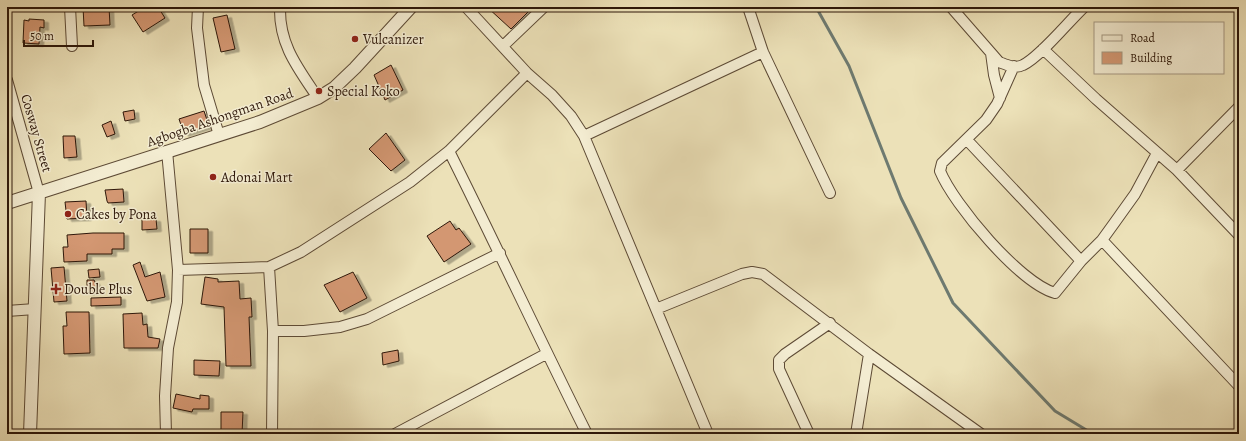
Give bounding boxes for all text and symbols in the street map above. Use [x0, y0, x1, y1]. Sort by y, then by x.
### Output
scale bar [24, 22, 93, 48]
legend [1094, 22, 1224, 74]
text: 50 m [30, 28, 54, 44]
place label: Vulcanizer [362, 30, 425, 49]
text: Road [1130, 30, 1156, 46]
marker: Vulcanizer [350, 34, 360, 44]
text: Building [1130, 50, 1172, 66]
place label: Special Koko [327, 82, 400, 101]
street label: Agbogba Ashongman Road [144, 83, 296, 152]
marker: Special Koko [314, 86, 324, 96]
street label: Cosway Street [16, 92, 57, 175]
place label: Adonai Mart [220, 168, 293, 187]
marker: Adonai Mart [208, 172, 218, 182]
place label: Cakes by Pona [76, 205, 157, 224]
marker: Cakes by Pona [63, 209, 73, 219]
place label: Double Plus [64, 280, 132, 299]
marker: Double Plus [51, 284, 61, 294]

